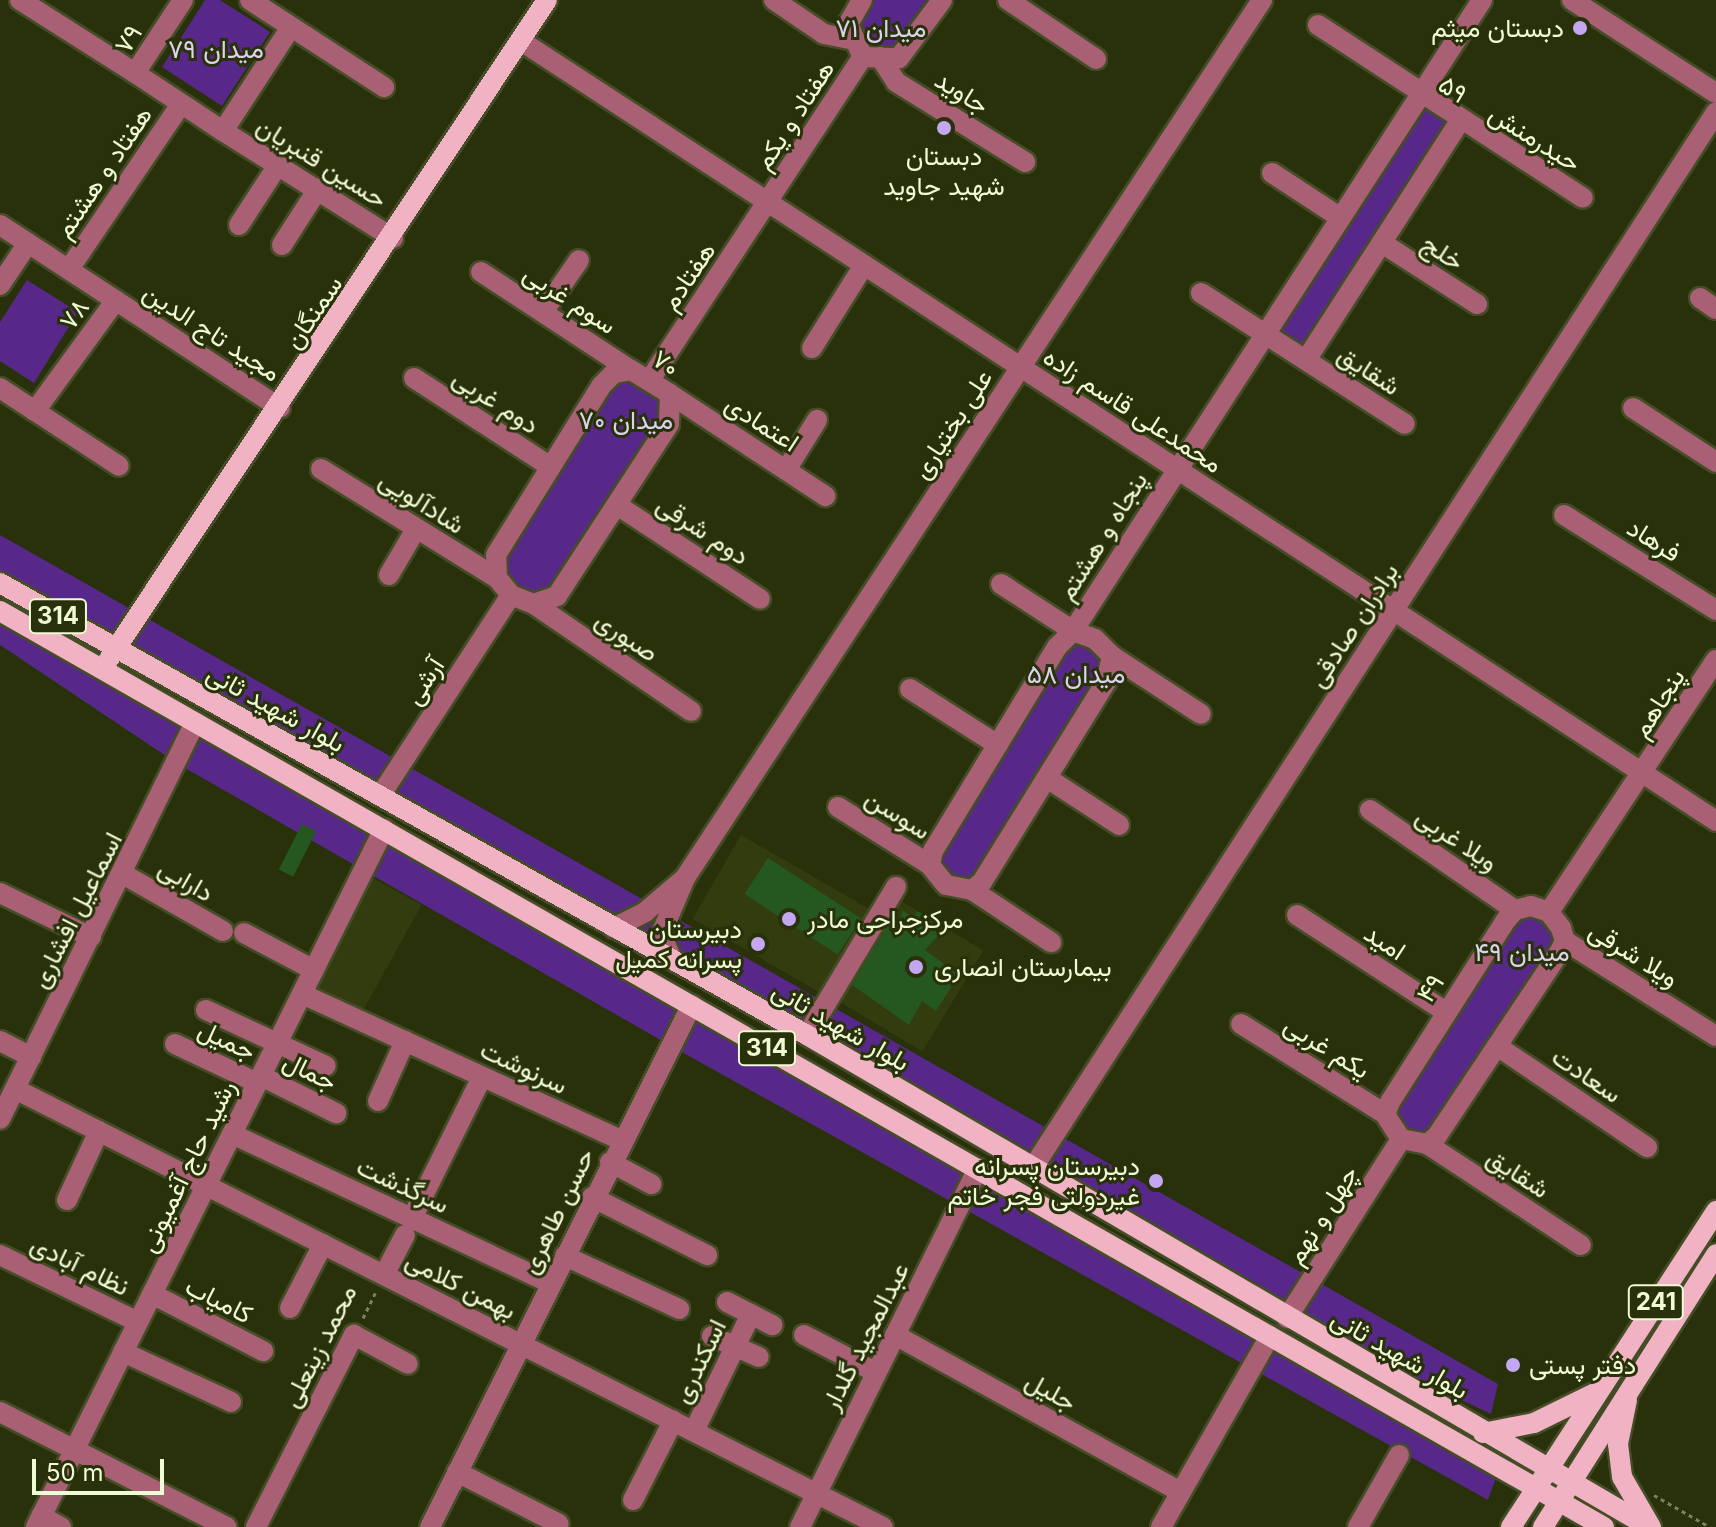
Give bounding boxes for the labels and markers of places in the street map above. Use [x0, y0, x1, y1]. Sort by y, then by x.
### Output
place label: دبستان میثم [1431, 12, 1564, 44]
marker: دبستان میثم [1571, 19, 1589, 37]
marker: دبستان شهید جاوید [935, 119, 953, 137]
place label: دبستان شهید جاوید [883, 140, 1005, 202]
place label: مرکزجراحی مادر [807, 903, 963, 935]
marker: مرکزجراحی مادر [778, 908, 800, 930]
place label: دبیرستان پسرانه کمیل [615, 913, 742, 974]
marker: دبیرستان پسرانه کمیل [749, 935, 767, 953]
place label: بیمارستان انصاری [934, 951, 1112, 983]
marker: بیمارستان انصاری [905, 956, 927, 978]
place label: دبیرستان پسرانه غیردولتی فجر خاتم [947, 1150, 1140, 1212]
marker: دبیرستان پسرانه غیردولتی فجر خاتم [1147, 1172, 1165, 1190]
place label: دفتر پستی [1529, 1349, 1636, 1381]
marker: دفتر پستی [1504, 1356, 1522, 1374]

